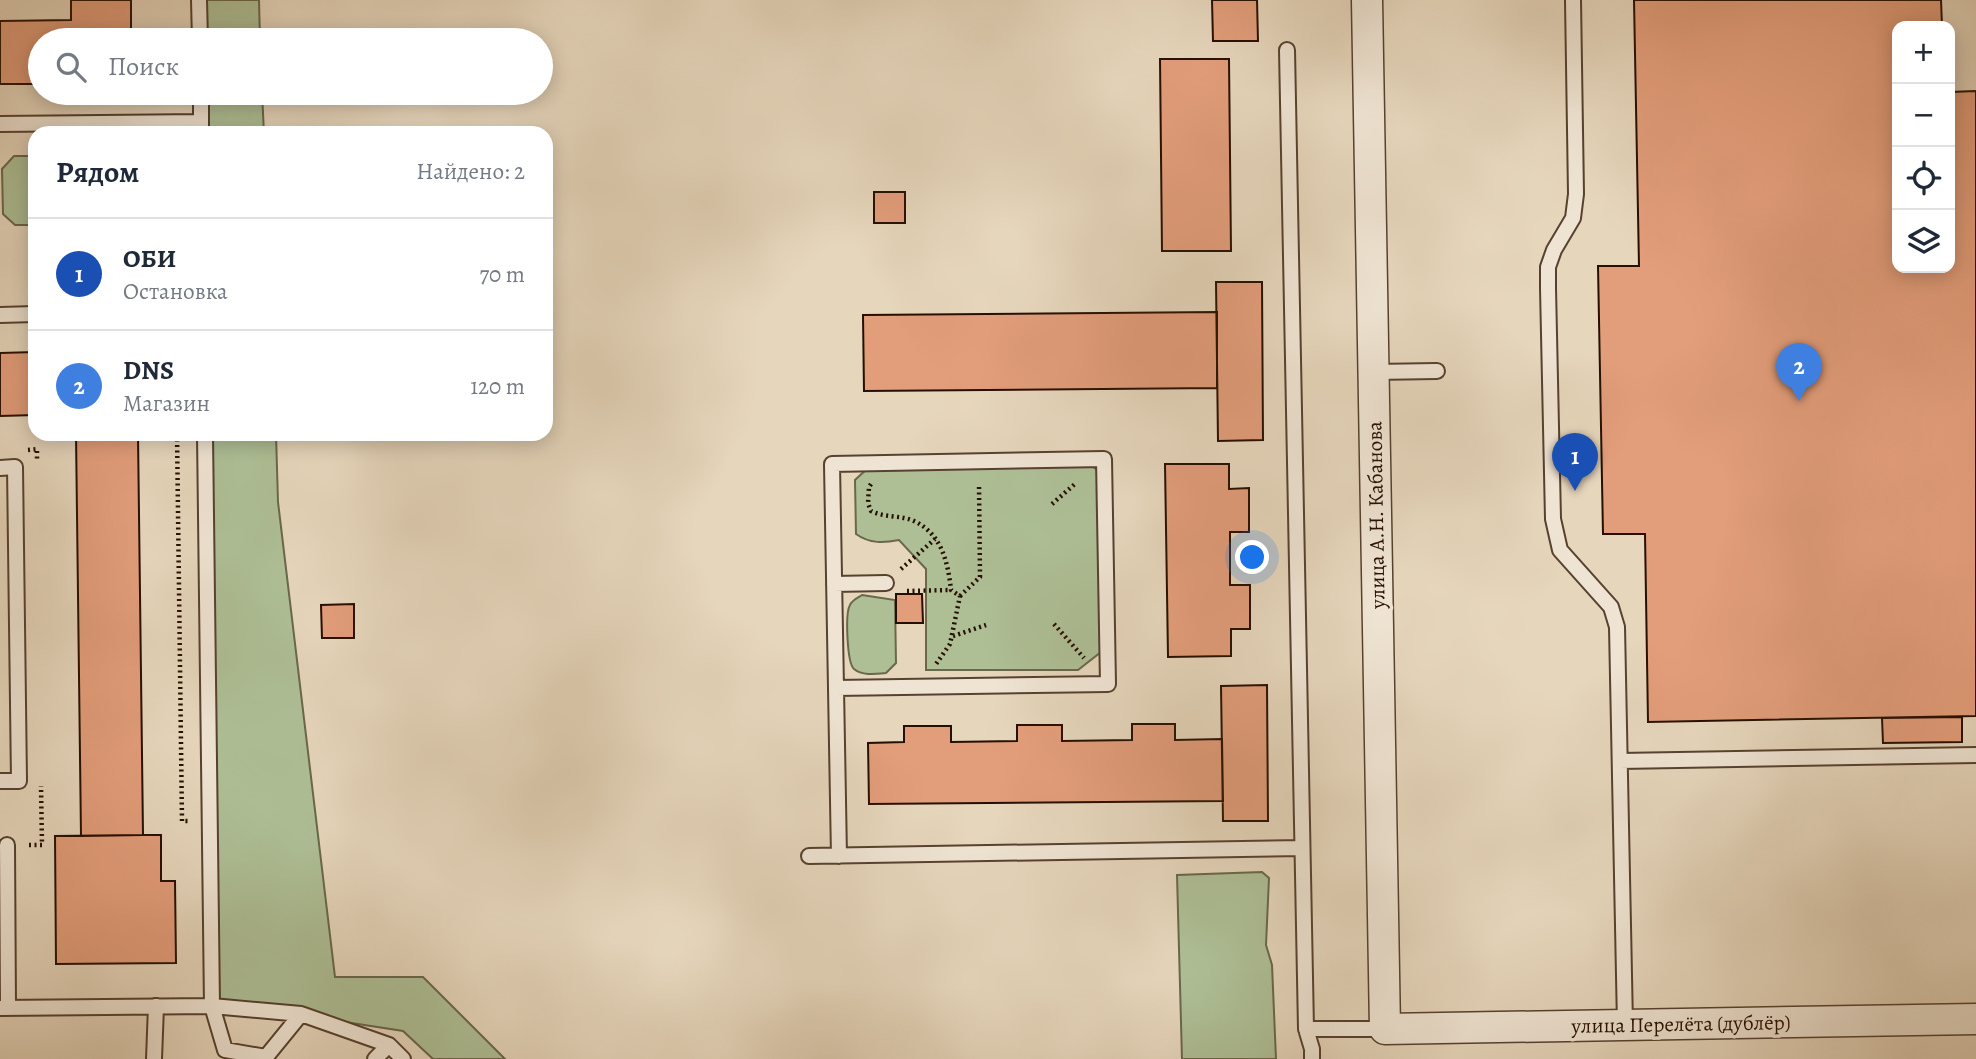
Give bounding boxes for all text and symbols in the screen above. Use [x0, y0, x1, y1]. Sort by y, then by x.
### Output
map controls [1892, 21, 1955, 273]
button: + [1892, 21, 1955, 84]
search box [28, 28, 553, 105]
icon: search [52, 48, 90, 86]
text: Поиск [108, 49, 179, 84]
button: − [1892, 84, 1955, 147]
button: locate [1892, 147, 1955, 210]
text: Рядом [56, 152, 139, 192]
text: Найдено: 2 [416, 156, 525, 187]
button: layers [1892, 210, 1955, 273]
text: ОБИ [123, 241, 176, 276]
text: 1 [75, 259, 83, 290]
text: 70 m [479, 259, 525, 290]
text: Остановка [123, 276, 228, 307]
pin: 2 [1776, 343, 1822, 401]
text: DNS [123, 353, 174, 388]
text: 2 [73, 371, 85, 402]
text: 120 m [470, 371, 525, 402]
text: Магазин [123, 388, 210, 419]
street label: улица А.Н. Кабанова [1360, 421, 1392, 610]
pin: 1 [1552, 433, 1598, 491]
your location [1235, 540, 1269, 574]
street label: улица Перелёта (дублёр) [1570, 1008, 1791, 1040]

